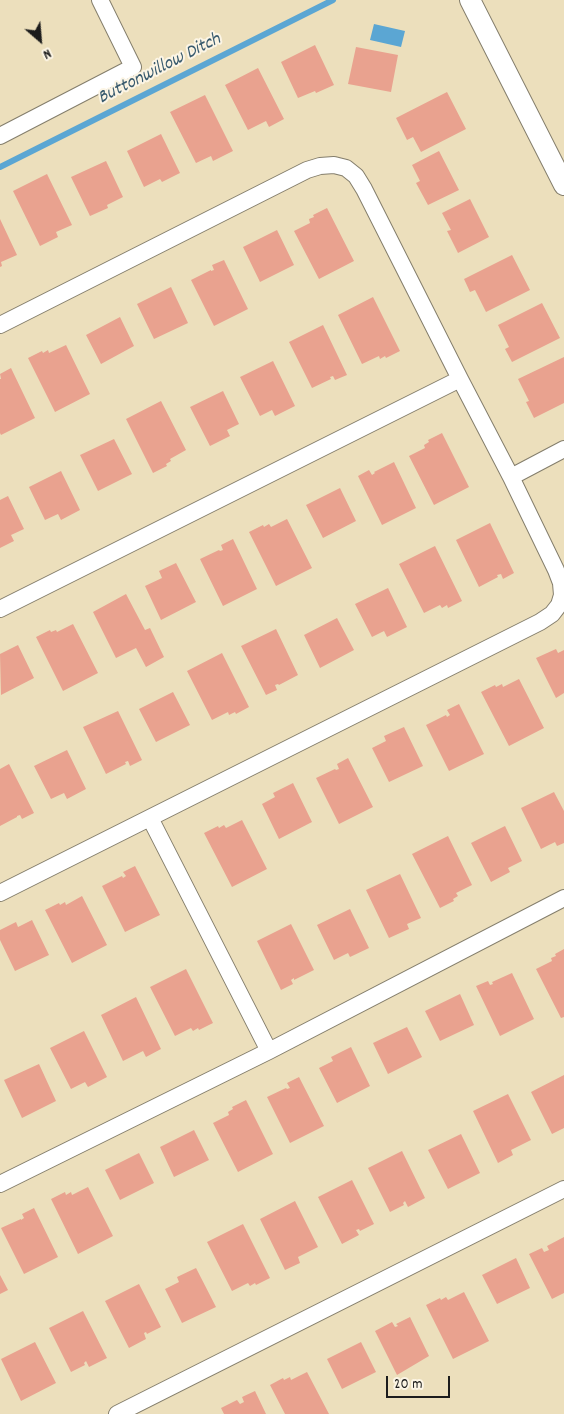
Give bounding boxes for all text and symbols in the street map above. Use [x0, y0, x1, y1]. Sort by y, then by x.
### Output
north arrow [15, 15, 65, 65]
water label: Buttonwillow Ditch [95, 29, 225, 111]
text: N [39, 43, 54, 64]
scale bar [389, 1366, 453, 1398]
text: 20 m [394, 1374, 422, 1396]

